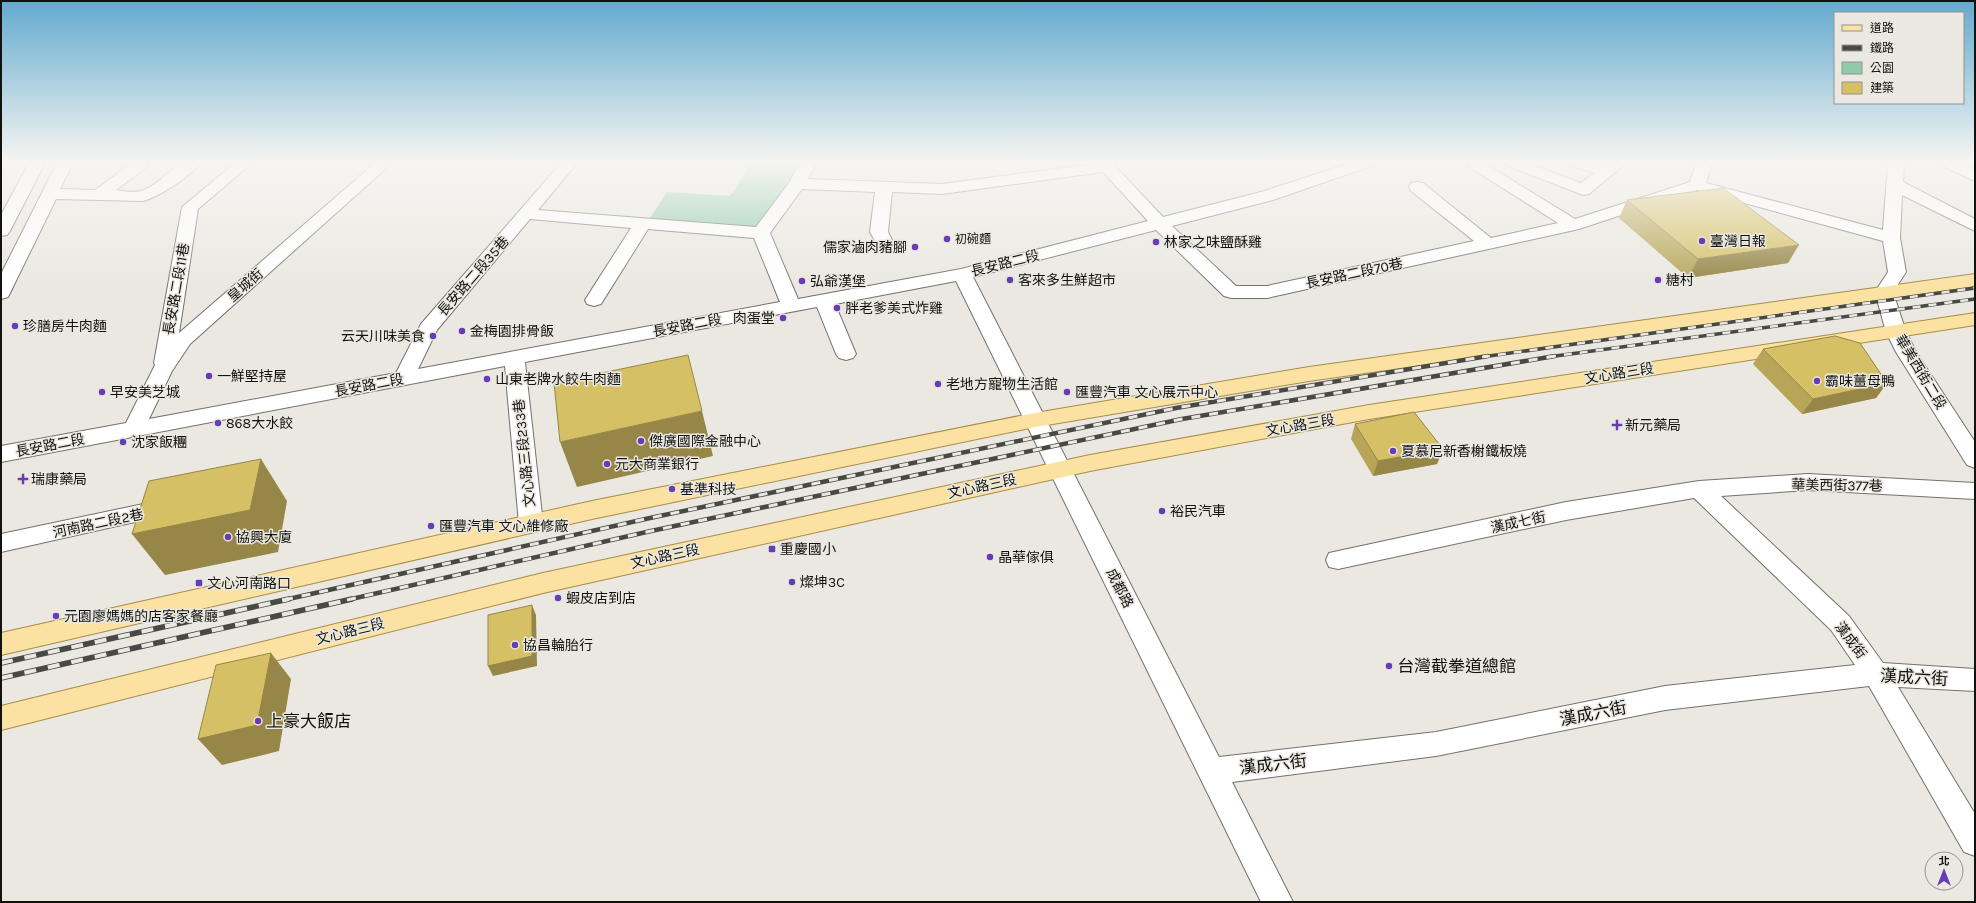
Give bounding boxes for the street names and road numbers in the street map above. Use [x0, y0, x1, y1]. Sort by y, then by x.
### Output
street label: 長安路二段35巷 [434, 233, 513, 320]
street label: 長安路二段11巷 [160, 242, 193, 336]
street label: 長安路二段 [969, 247, 1041, 280]
street label: 長安路二段70巷 [1304, 255, 1404, 292]
street label: 皇城街 [224, 265, 267, 306]
street label: 長安路二段 [651, 310, 723, 341]
street label: 華美西街二段 [1892, 332, 1949, 413]
street label: 文心路三段 [1583, 360, 1655, 387]
street label: 長安路二段 [333, 370, 405, 401]
street label: 文心路三段233巷 [510, 398, 539, 508]
street label: 文心路三段 [1264, 411, 1336, 440]
street label: 長安路二段 [14, 430, 86, 461]
street label: 文心路三段 [946, 471, 1018, 502]
street label: 華美西街377巷 [1791, 476, 1883, 495]
street label: 河南路二段2巷 [51, 506, 145, 541]
street label: 漢成七街 [1489, 508, 1547, 537]
street label: 文心路三段 [629, 541, 701, 572]
street label: 成都路 [1102, 566, 1137, 611]
street label: 文心路三段 [314, 615, 386, 648]
street label: 漢成街 [1831, 618, 1870, 662]
street label: 漢成六街 [1880, 665, 1948, 689]
street label: 漢成六街 [1558, 697, 1628, 729]
street label: 漢成六街 [1238, 750, 1308, 778]

